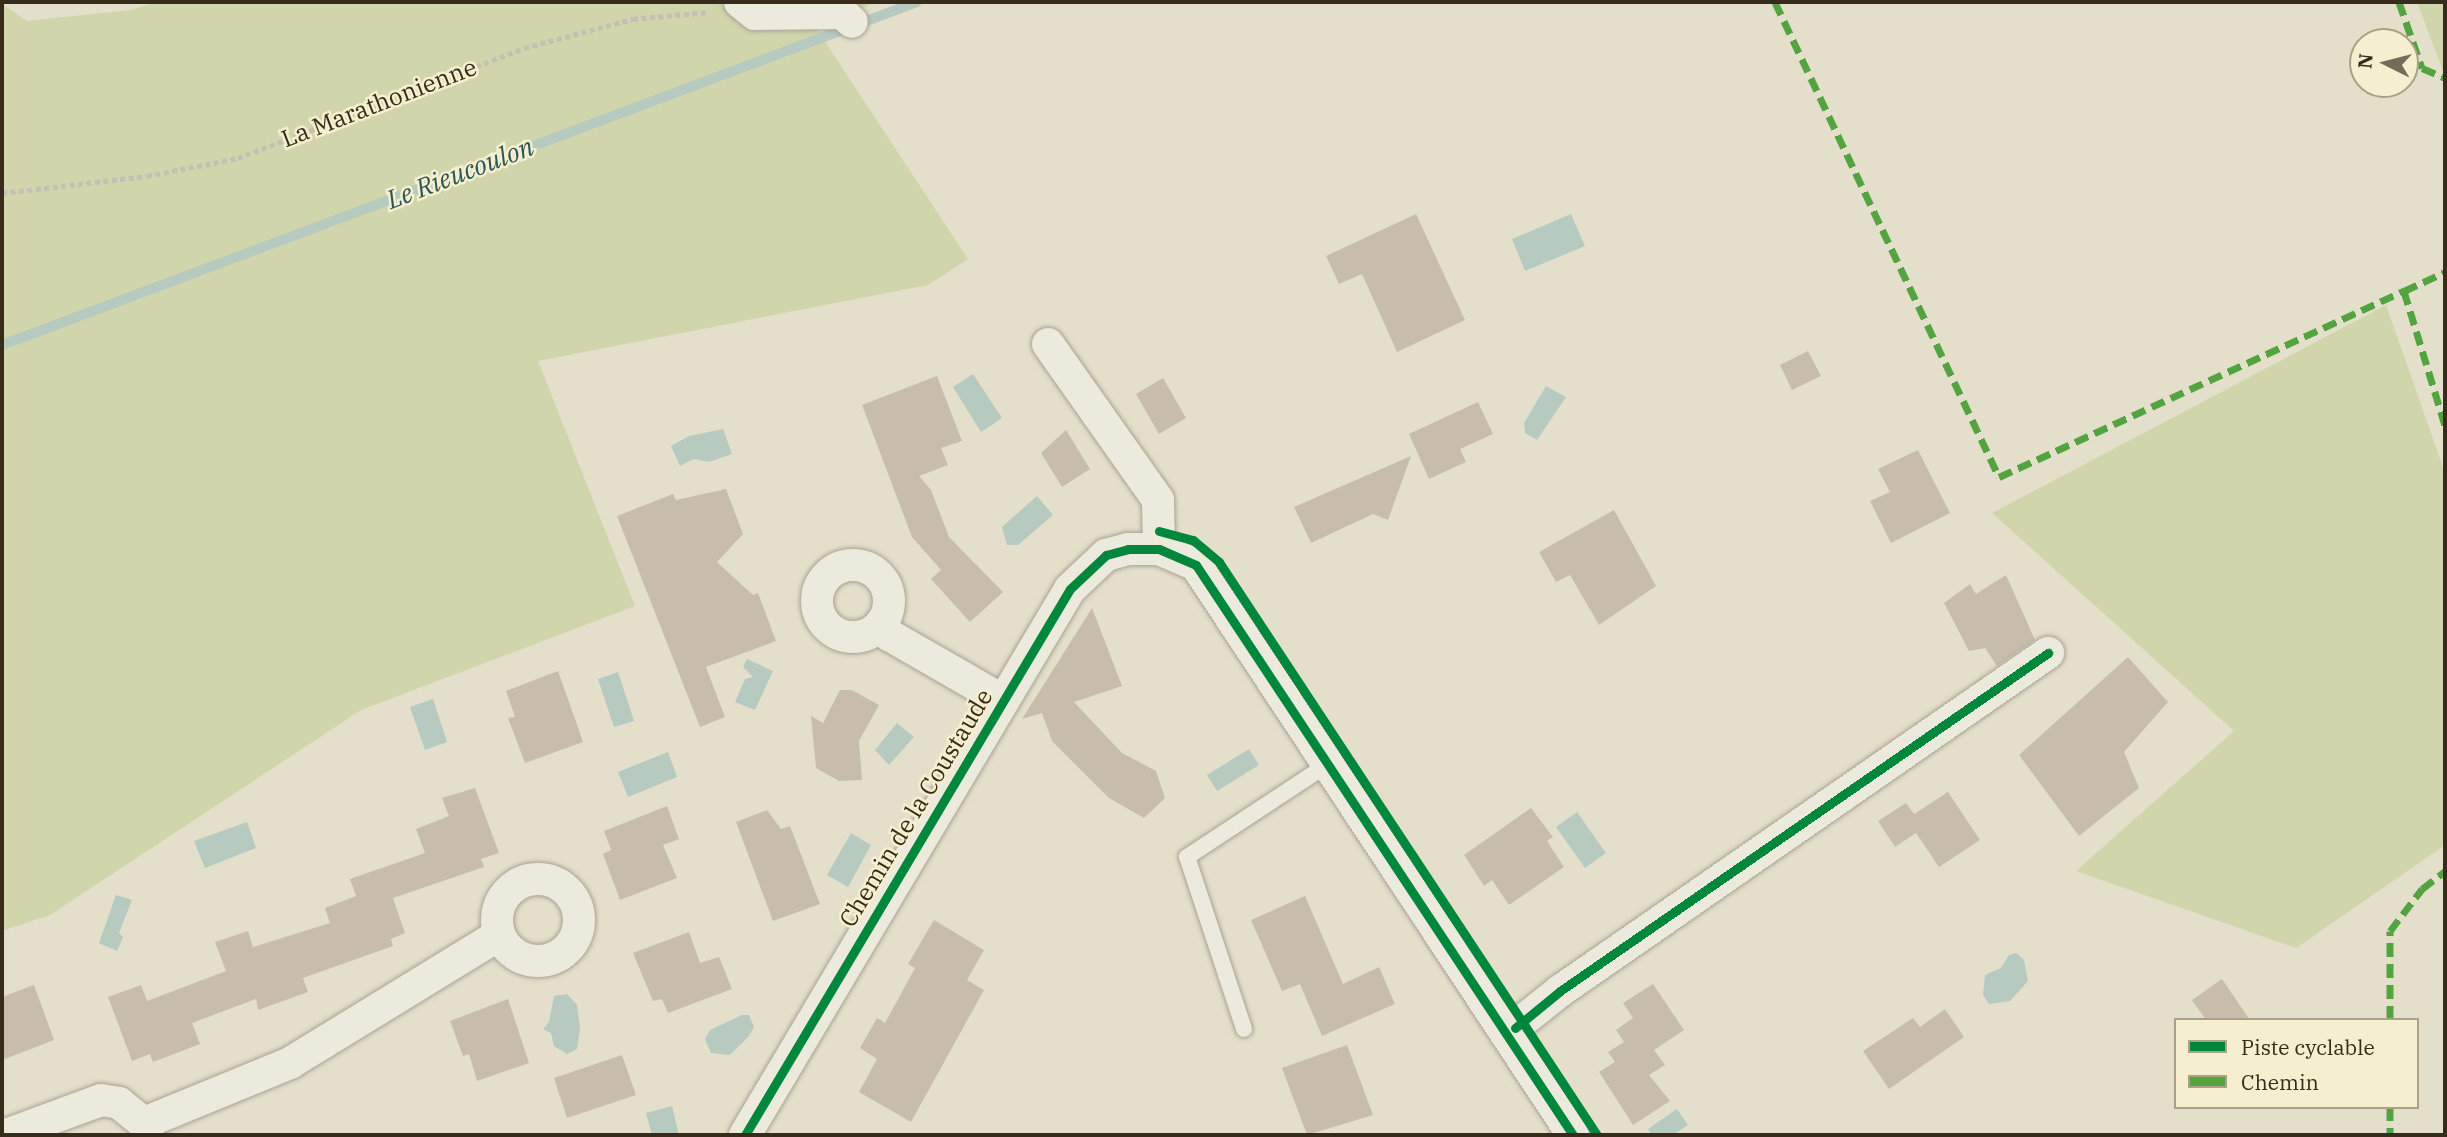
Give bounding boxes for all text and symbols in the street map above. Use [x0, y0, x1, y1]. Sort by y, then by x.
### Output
north arrow [2349, 28, 2419, 98]
text: N [2352, 52, 2378, 70]
street label: La Marathonienne [277, 53, 481, 153]
water label: Le Rieucoulon [382, 131, 538, 215]
street label: Chemin de la Coustaude [833, 684, 999, 932]
legend [2174, 1018, 2419, 1109]
text: Piste cyclable [2241, 1033, 2375, 1061]
text: Chemin [2241, 1068, 2319, 1096]

